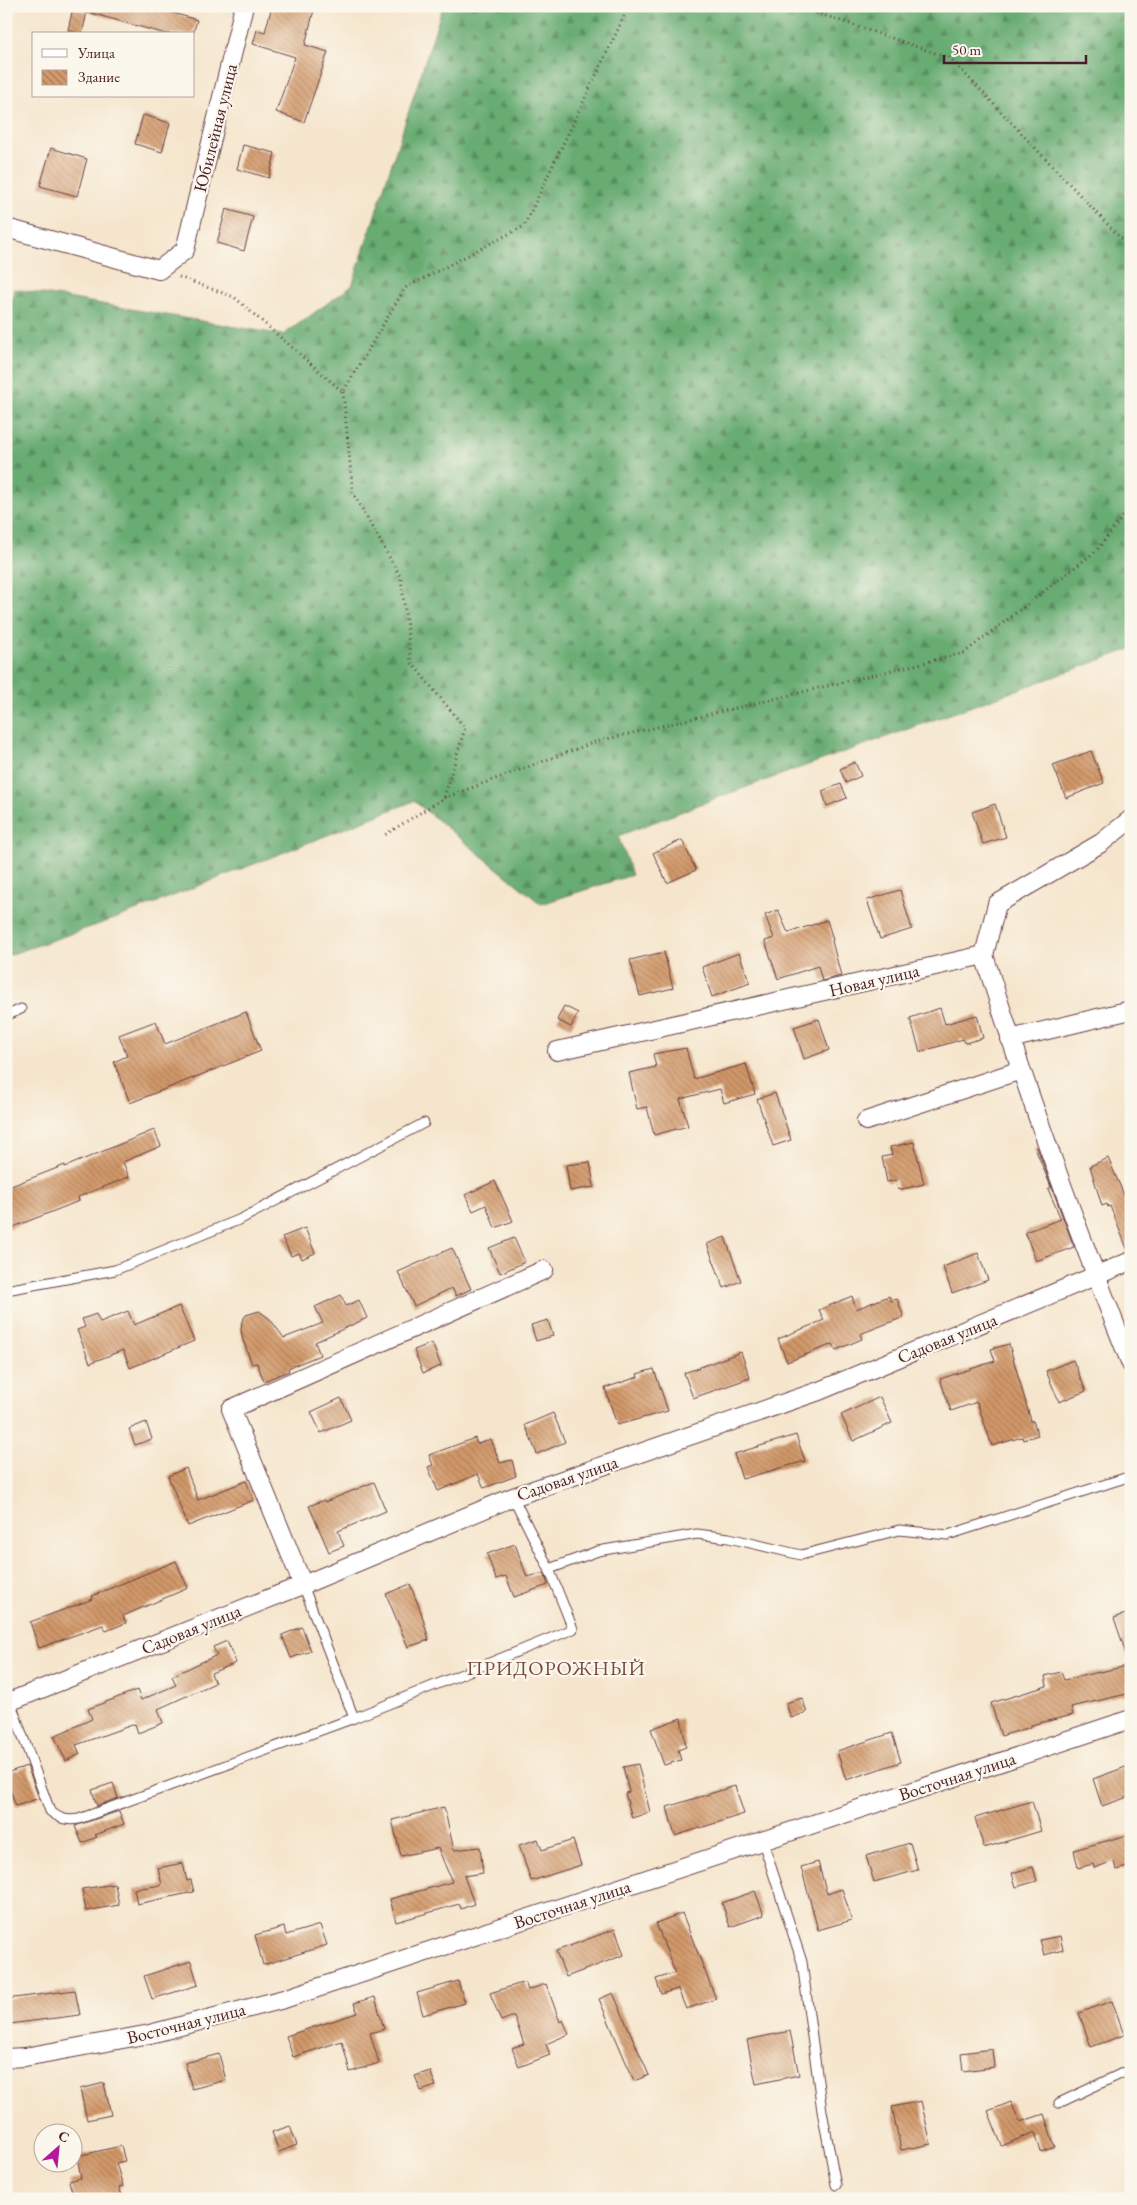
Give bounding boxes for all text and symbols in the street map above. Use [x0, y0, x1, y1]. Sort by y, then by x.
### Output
legend [32, 32, 195, 98]
scale bar [944, 32, 1087, 64]
text: 50 m [952, 40, 981, 59]
text: Улица [77, 43, 115, 62]
street label: Юбилейная улица [188, 60, 242, 195]
text: Здание [78, 67, 120, 86]
street label: Новая улица [827, 958, 922, 1002]
street label: Садовая улица [894, 1307, 1001, 1368]
street label: Садовая улица [513, 1450, 621, 1506]
street label: Садовая улица [138, 1598, 245, 1659]
district label: ПРИДОРОЖНЫЙ [466, 1655, 646, 1681]
street label: Восточная улица [896, 1746, 1019, 1806]
street label: Восточная улица [511, 1874, 634, 1934]
street label: Восточная улица [124, 1997, 248, 2049]
north arrow [32, 2122, 82, 2172]
text: С [55, 2126, 72, 2147]

